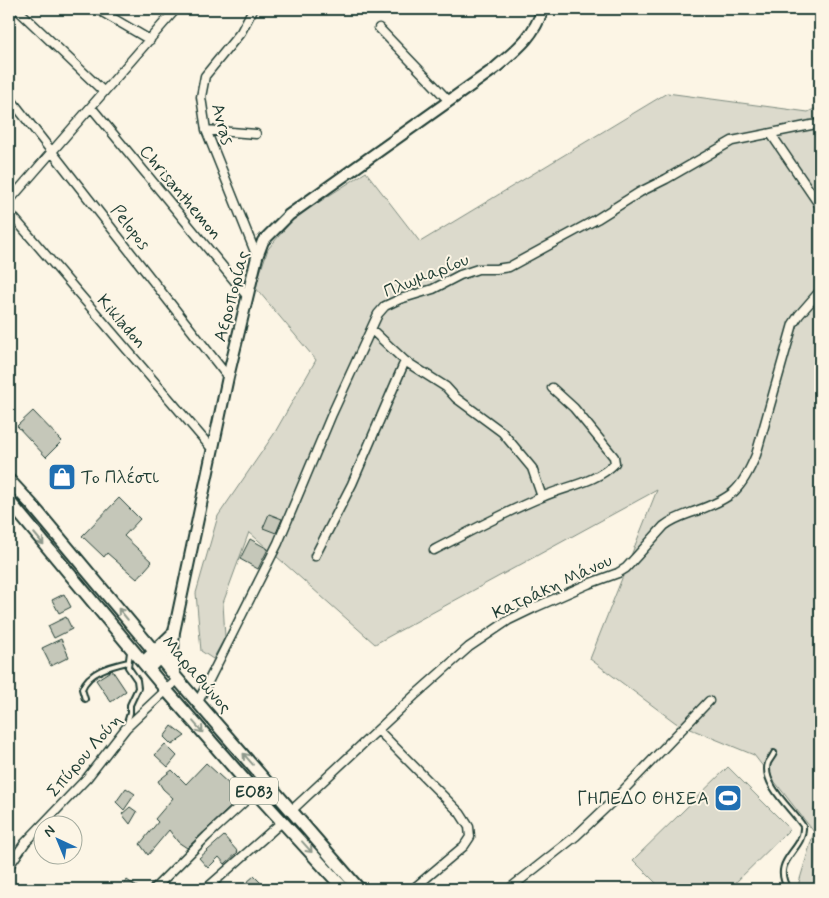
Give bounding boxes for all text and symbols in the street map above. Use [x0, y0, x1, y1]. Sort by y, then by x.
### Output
street label: Avras [205, 101, 239, 148]
street label: Chrisanthemon [133, 140, 227, 245]
street label: Pelopos [105, 200, 156, 255]
street label: Αεροπορίας [208, 248, 256, 345]
street label: Πλωμαρίου [380, 248, 473, 304]
street label: Kikladon [91, 289, 152, 354]
shop icon: Το Πλέστι [47, 462, 77, 492]
place label: Το Πλέστι [81, 465, 159, 490]
one-way arrow [34, 532, 45, 545]
street label: Κατράκη Μάνου [489, 549, 616, 625]
one-way arrow [118, 608, 129, 621]
street label: Μαραθώνος [156, 631, 237, 719]
street label: Σπύρου Λούη [42, 709, 128, 802]
one-way arrow [193, 720, 204, 733]
one-way arrow [242, 753, 253, 766]
road number: ΕΟ83 [230, 778, 278, 804]
sports icon: ΓΗΠΕΔΟ ΘΗΣΕΑ [713, 783, 743, 813]
place label: ΓΗΠΕΔΟ ΘΗΣΕΑ [577, 787, 709, 811]
north arrow [32, 816, 82, 866]
text: N [40, 822, 59, 841]
one-way arrow [301, 841, 313, 854]

